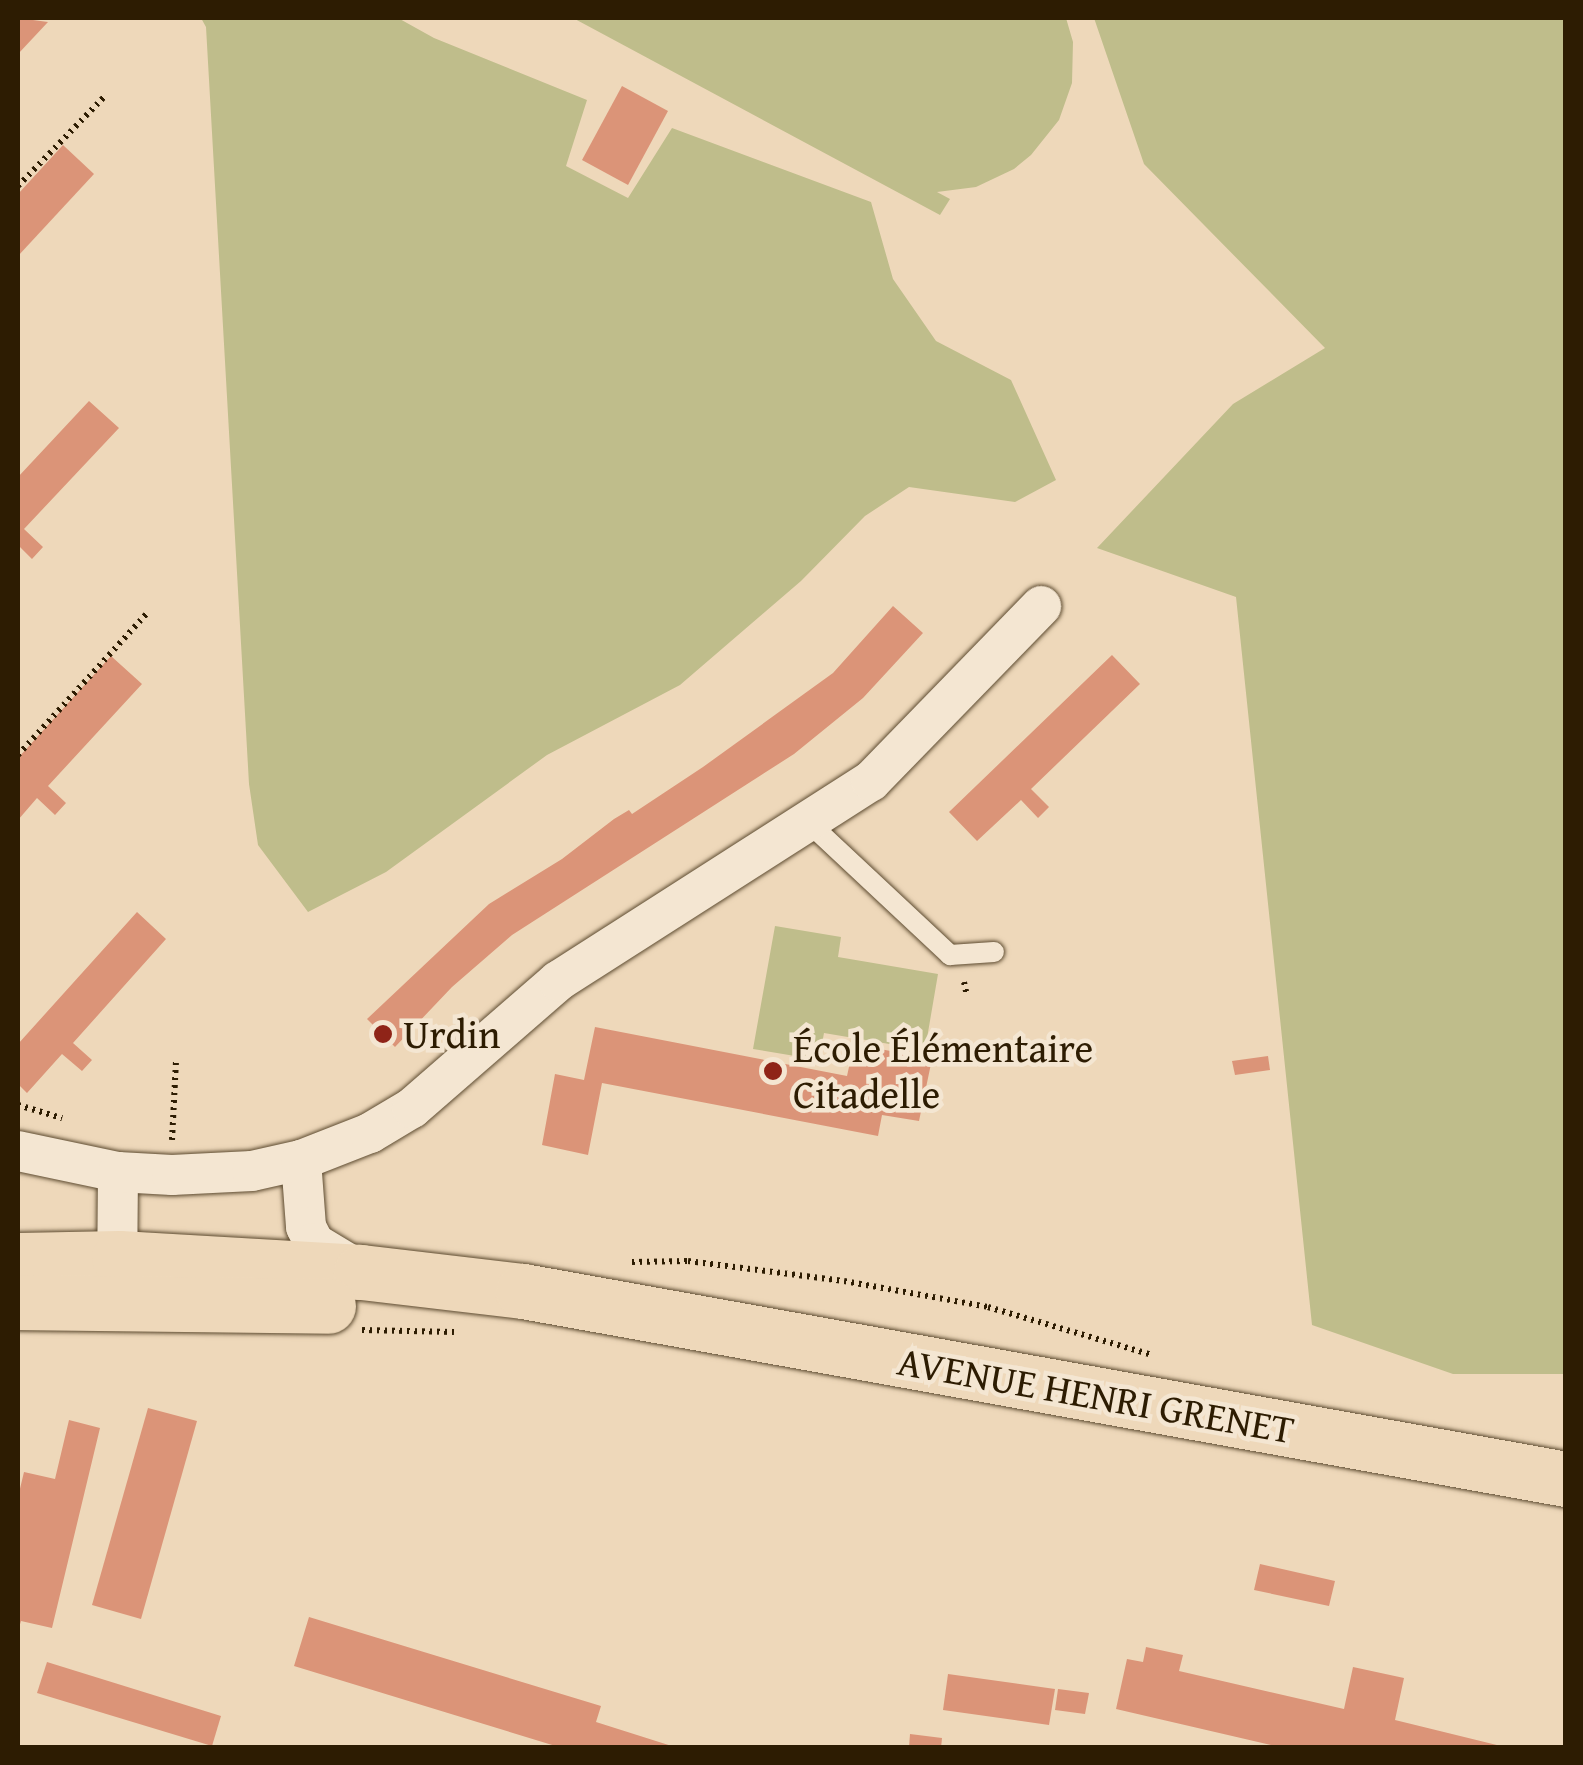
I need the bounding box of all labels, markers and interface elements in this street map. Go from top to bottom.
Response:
place label: Urdin [403,1010,500,1058]
marker: Urdin [372,1023,394,1045]
place label: École Élémentaire Citadelle [793,1024,1093,1118]
marker: École Élémentaire Citadelle [762,1060,784,1082]
street label: AVENUE HENRI GRENET [894,1336,1298,1454]

